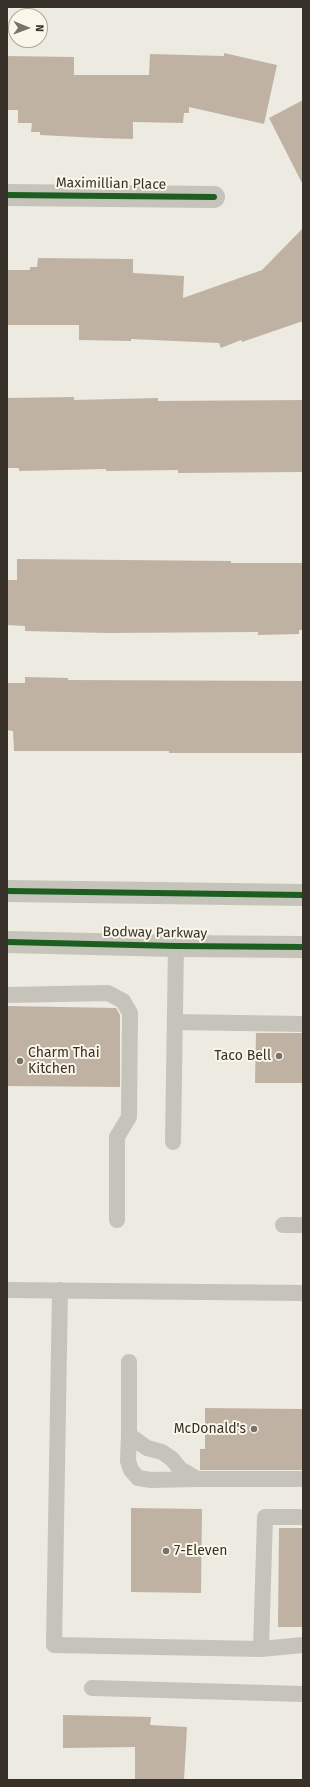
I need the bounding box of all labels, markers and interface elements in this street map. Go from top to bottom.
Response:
north arrow [8,8,48,48]
text: N [33,24,46,32]
street label: Maximillian Place [56,175,166,193]
street label: Bodway Parkway [103,924,207,942]
place label: Charm Thai Kitchen [28,1045,100,1078]
place label: Taco Bell [214,1048,271,1064]
marker: Taco Bell [274,1051,284,1061]
marker: Charm Thai Kitchen [15,1056,25,1066]
place label: McDonald's [174,1421,246,1437]
marker: McDonald's [249,1424,259,1434]
place label: 7-Eleven [174,1543,228,1559]
marker: 7-Eleven [161,1546,171,1556]

